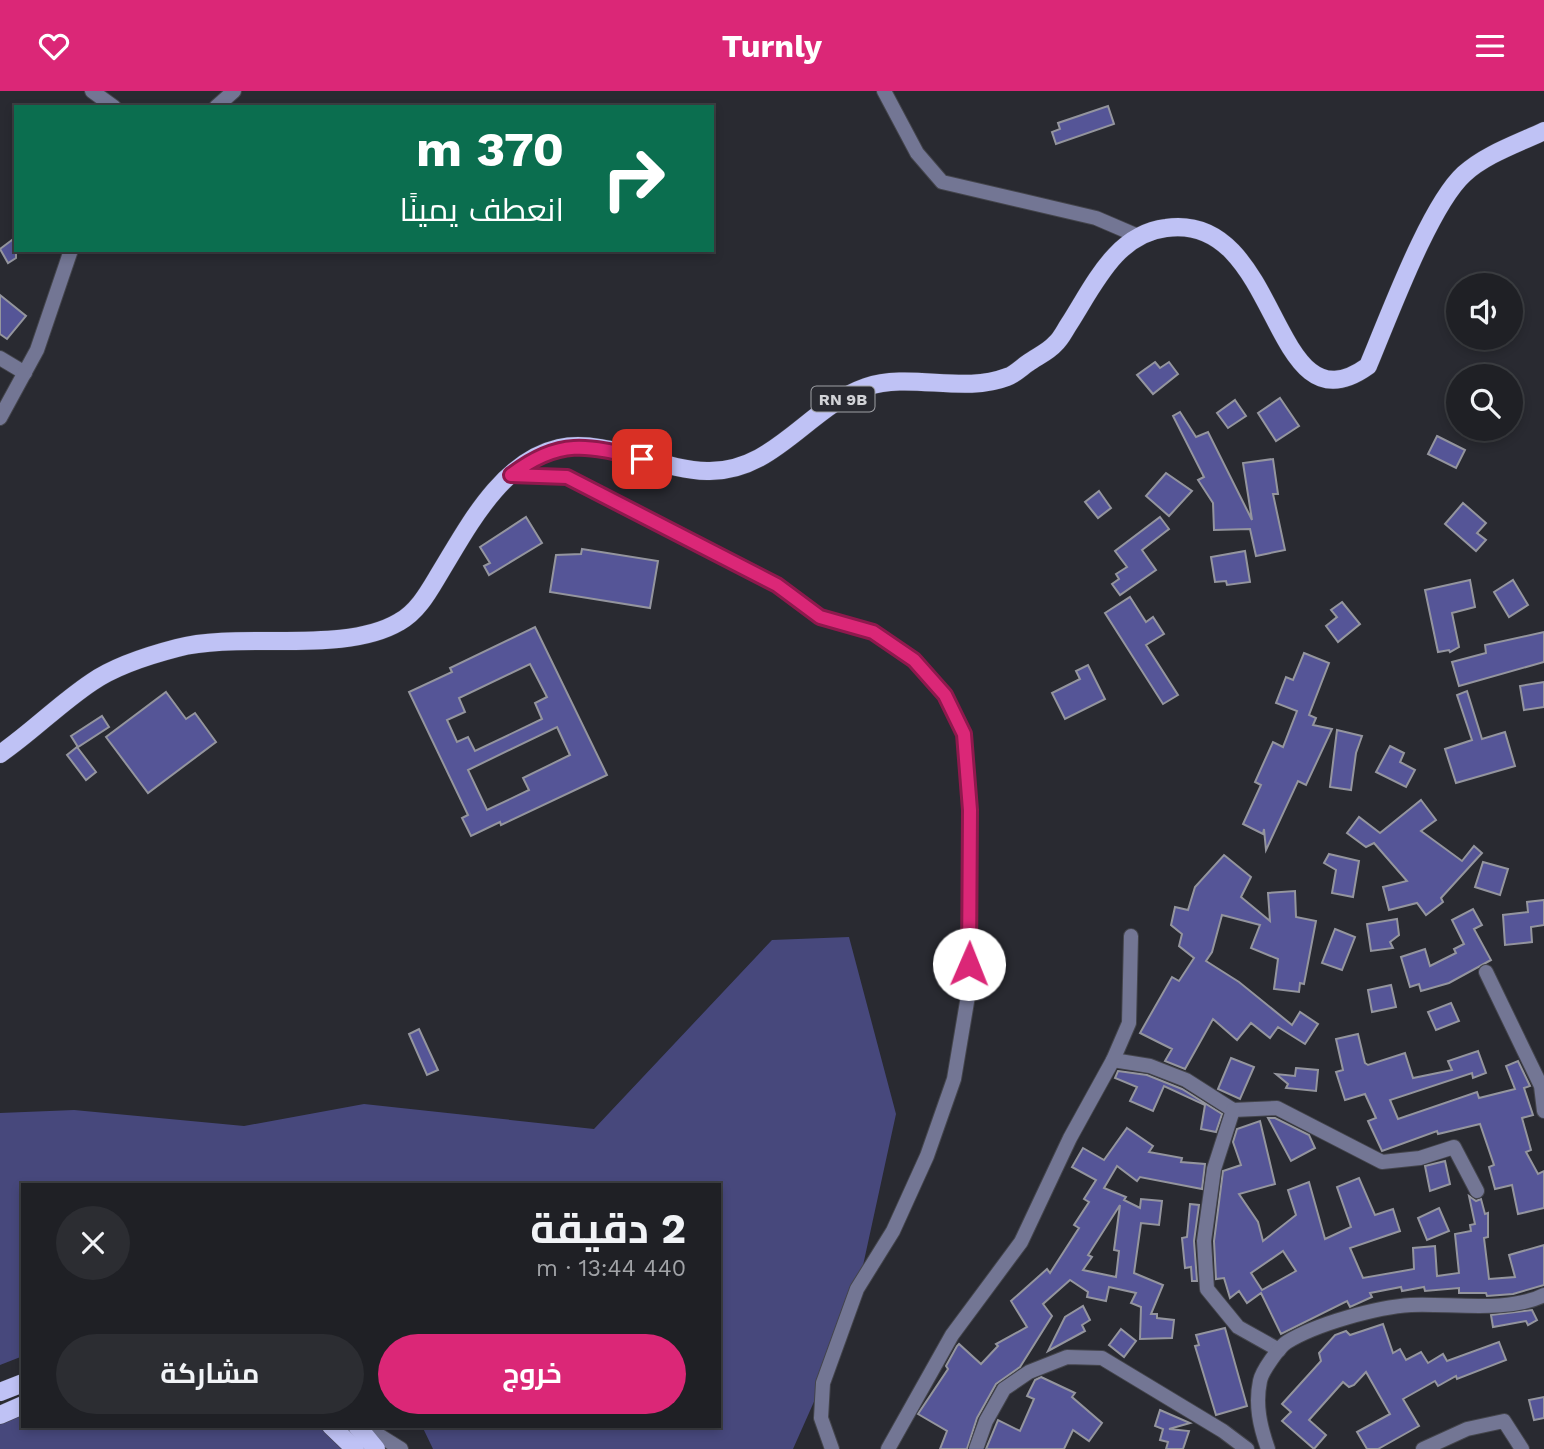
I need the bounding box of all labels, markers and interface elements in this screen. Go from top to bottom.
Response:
icon: heart [35,27,73,65]
text: Turnly [722,27,822,65]
icon: menu [1471,27,1509,65]
text: 370 m [416,120,564,178]
icon: right [588,133,679,224]
text: انعطف يمينًا [399,191,564,229]
map controls [1446,273,1523,441]
button: sound [1446,273,1523,350]
button: search [1446,364,1523,441]
road number: RN 9B [812,387,874,411]
pin [612,429,672,489]
icon: arrive [623,440,661,478]
position arrow [932,927,1006,1001]
text: 2 دقيقة [530,1204,686,1253]
button: close [56,1206,130,1280]
text: 440 m · 13:44 [536,1255,686,1282]
button: مشاركة [56,1334,364,1414]
button: خروج [378,1334,686,1414]

